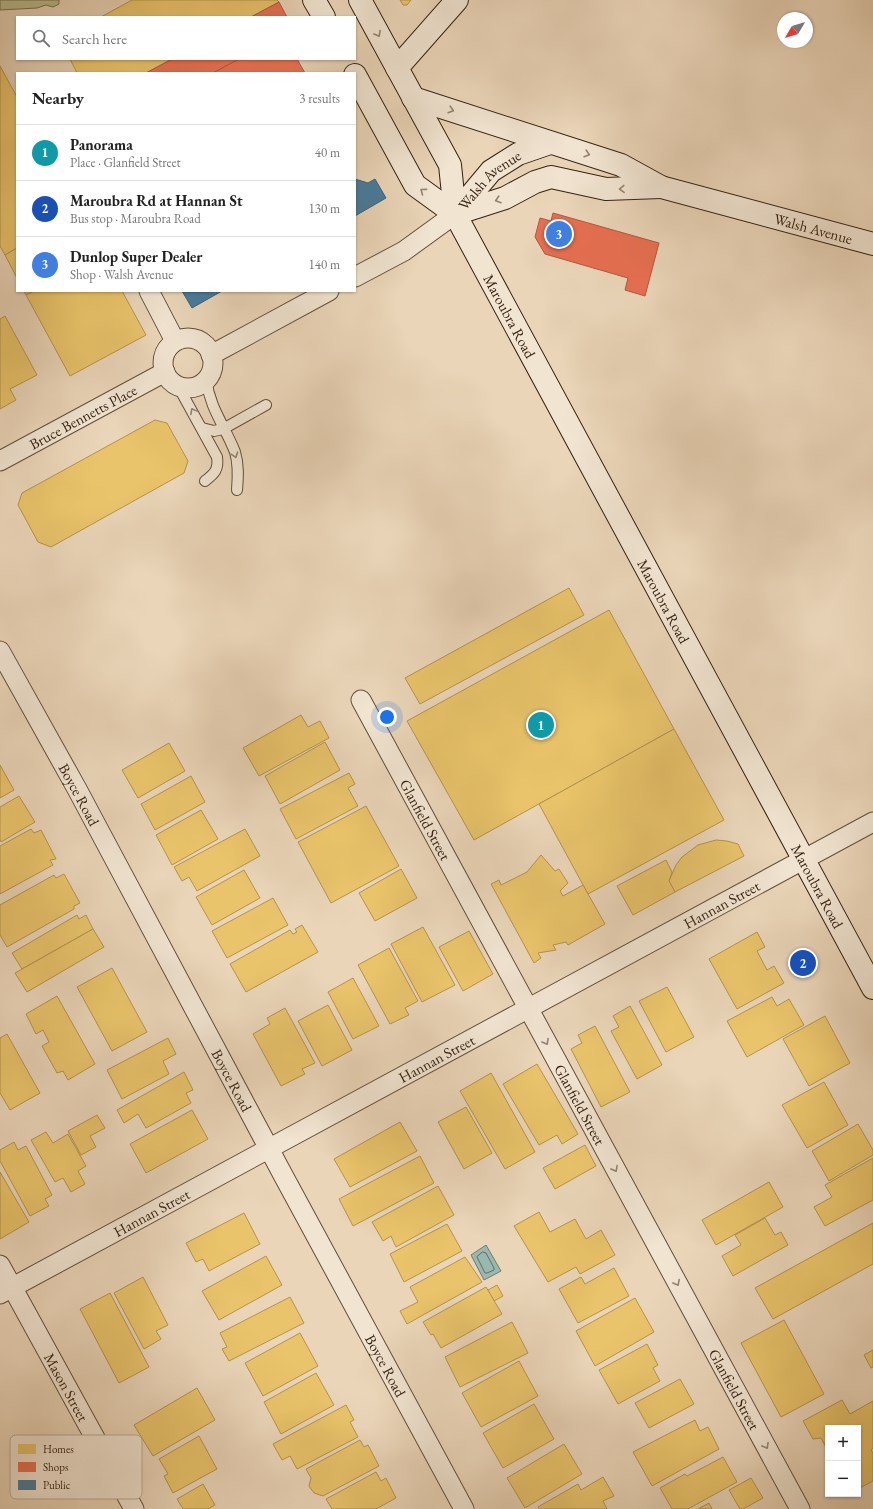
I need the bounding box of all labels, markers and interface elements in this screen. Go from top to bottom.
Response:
north arrow [777,12,813,48]
search box [16,16,356,60]
icon: search [30,27,52,49]
text: Search here [62,29,127,48]
one-way arrow [374,30,381,37]
text: Nearby [32,87,84,109]
text: 3 results [299,90,340,107]
one-way arrow [447,105,454,114]
text: Panorama [70,135,133,154]
text: 1 [42,144,48,161]
text: 40 m [315,144,340,161]
street label: Walsh Avenue [453,145,524,213]
one-way arrow [584,150,591,158]
text: Place · Glanfield Street [70,154,181,171]
one-way arrow [619,184,625,193]
one-way arrow [420,188,427,196]
text: Maroubra Rd at Hannan St [70,191,243,210]
one-way arrow [495,195,502,204]
text: 2 [42,200,48,217]
text: 130 m [309,200,340,217]
street label: Walsh Avenue [772,208,855,248]
text: Bus stop · Maroubra Road [70,210,201,227]
pin: 3 [546,219,572,249]
text: Dunlop Super Dealer [70,247,202,266]
text: 3 [42,256,48,273]
text: 140 m [309,256,340,273]
text: Shop · Walsh Avenue [70,266,173,283]
street label: Maroubra Road [480,271,541,362]
street label: Bruce Bennetts Place [26,380,140,453]
one-way arrow [190,408,198,416]
one-way arrow [230,451,238,458]
street label: Maroubra Road [634,556,695,647]
your location [377,707,397,727]
pin: 1 [528,710,554,740]
street label: Boyce Road [55,760,104,829]
street label: Glanfield Street [396,776,456,864]
street label: Maroubra Road [788,841,849,932]
street label: Hannan Street [680,876,763,932]
pin: 2 [790,948,816,978]
street label: Hannan Street [395,1030,478,1086]
one-way arrow [541,1038,549,1045]
street label: Boyce Road [208,1046,257,1115]
street label: Glanfield Street [551,1061,610,1148]
one-way arrow [610,1165,618,1172]
street label: Hannan Street [110,1184,193,1241]
one-way arrow [672,1279,680,1286]
street label: Boyce Road [362,1331,411,1400]
street label: Glanfield Street [705,1345,765,1433]
street label: Mason Street [40,1349,94,1425]
map controls [825,1425,861,1497]
button: + [825,1425,861,1461]
legend [10,1435,142,1499]
text: Homes [43,1442,74,1456]
one-way arrow [761,1442,769,1449]
text: Shops [43,1460,69,1474]
button: − [825,1461,861,1497]
text: Public [43,1478,71,1492]

